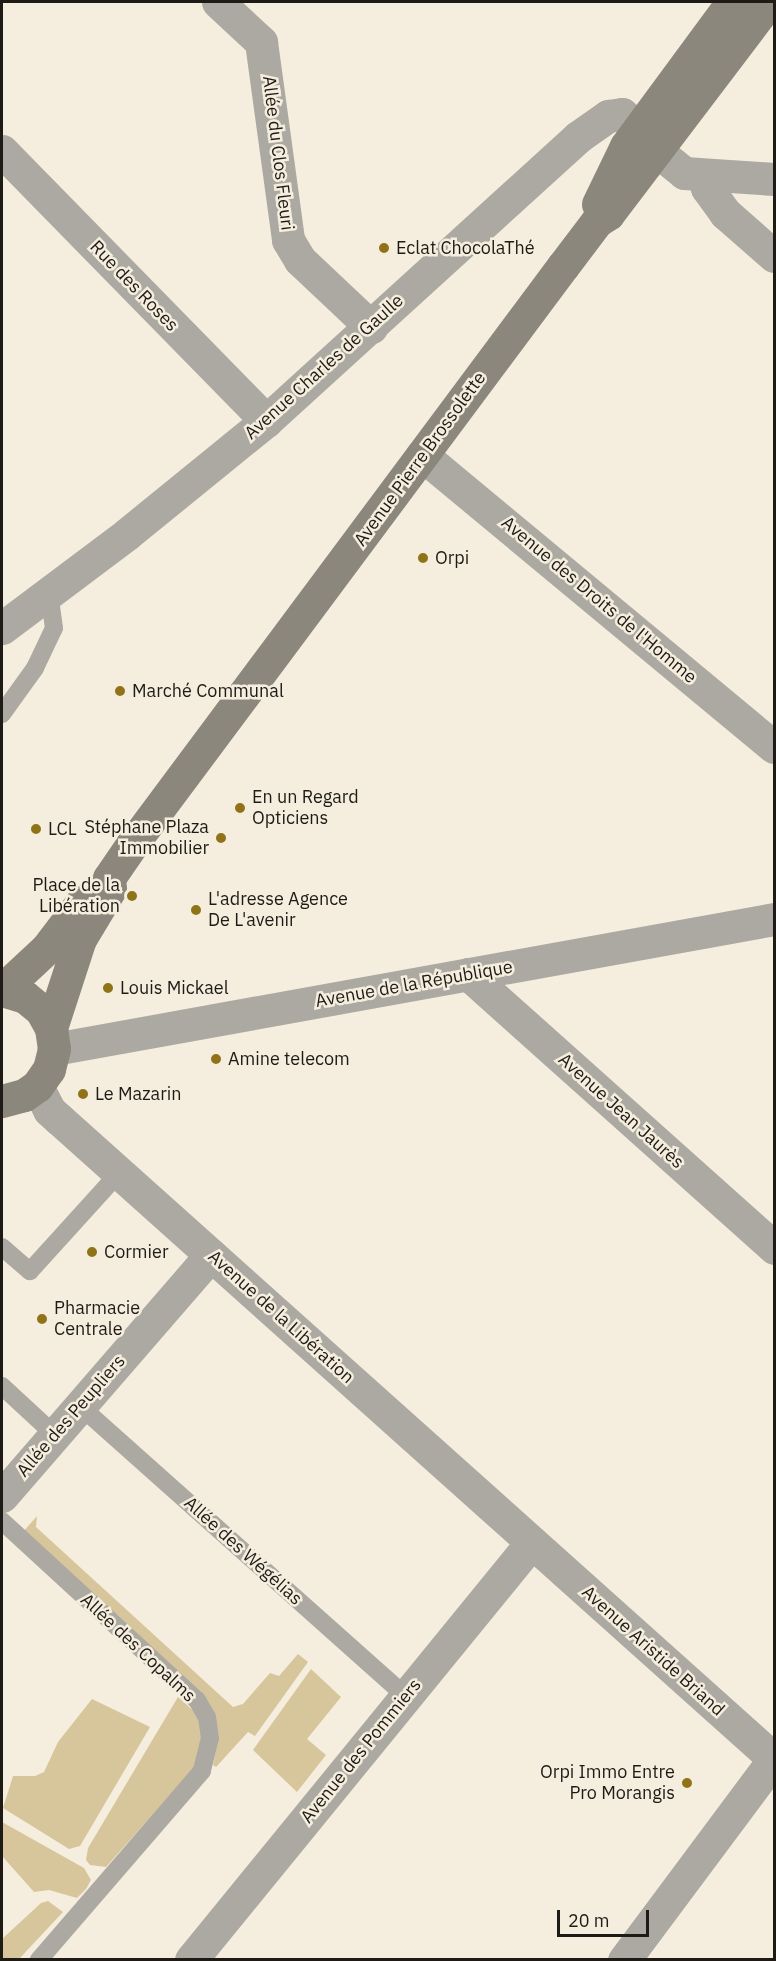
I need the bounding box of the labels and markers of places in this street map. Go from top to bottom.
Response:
place label: Eclat ChocolaThé [396,237,535,259]
marker: Eclat ChocolaThé [377,241,391,255]
place label: Orpi [435,547,469,569]
marker: Orpi [416,551,430,565]
place label: Marché Communal [132,680,284,702]
marker: Marché Communal [113,684,127,698]
place label: En un Regard Opticiens [252,787,359,830]
marker: En un Regard Opticiens [233,801,247,815]
place label: Stéphane Plaza Immobilier [84,817,209,860]
place label: LCL [48,818,77,840]
marker: LCL [29,822,43,836]
marker: Stéphane Plaza Immobilier [214,831,228,845]
place label: Place de la Libération [32,875,120,918]
marker: Place de la Libération [125,889,139,903]
place label: L'adresse Agence De L'avenir [208,889,348,932]
marker: L'adresse Agence De L'avenir [189,903,203,917]
place label: Louis Mickael [120,977,229,999]
marker: Louis Mickael [101,981,115,995]
place label: Amine telecom [228,1048,350,1070]
marker: Amine telecom [209,1052,223,1066]
place label: Le Mazarin [95,1083,181,1105]
marker: Le Mazarin [76,1087,90,1101]
place label: Cormier [104,1241,169,1263]
marker: Cormier [85,1245,99,1259]
place label: Pharmacie Centrale [54,1298,140,1340]
marker: Pharmacie Centrale [35,1312,49,1326]
place label: Orpi Immo Entre Pro Morangis [540,1762,675,1804]
marker: Orpi Immo Entre Pro Morangis [680,1776,694,1790]

